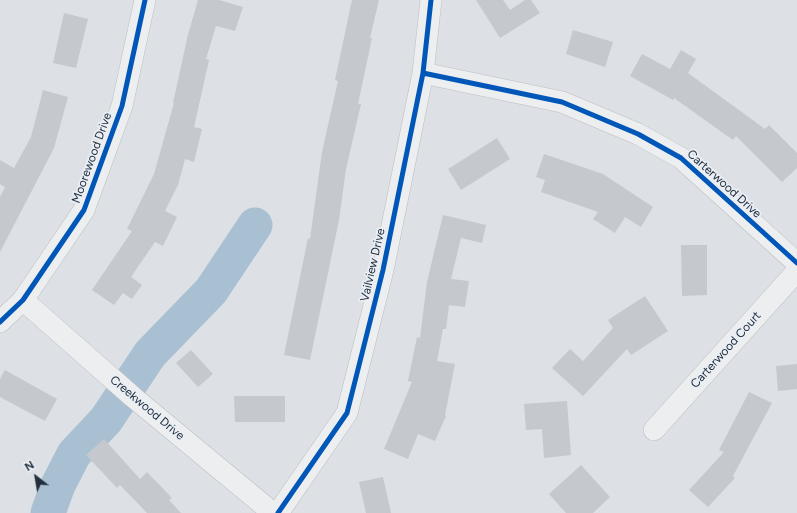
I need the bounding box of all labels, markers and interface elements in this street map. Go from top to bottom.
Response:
street label: Moorewood Drive [69,111,115,205]
street label: Carterwood Drive [684,147,764,221]
street label: Vailview Drive [358,227,388,303]
street label: Carterwood Court [688,309,764,391]
street label: Creekwood Drive [107,373,187,443]
north arrow [16,457,56,497]
text: N [23,459,37,474]

